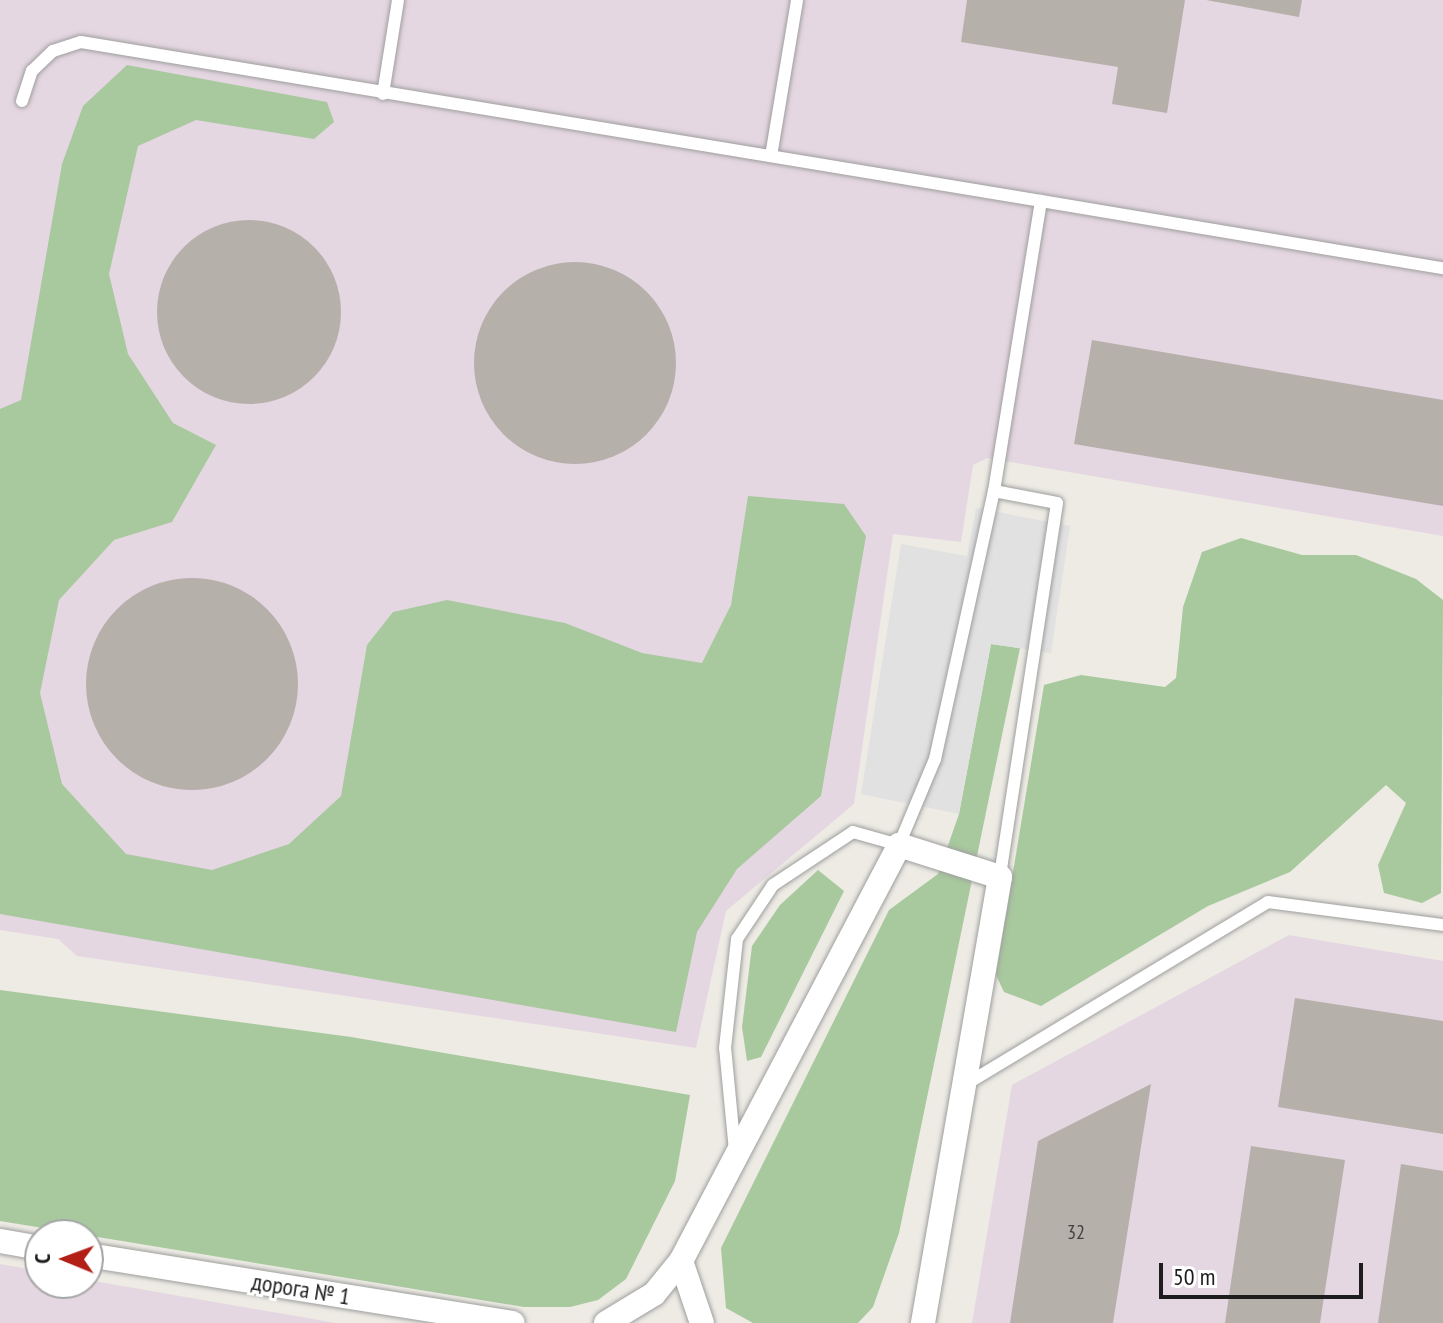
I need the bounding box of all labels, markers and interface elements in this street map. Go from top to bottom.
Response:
north arrow [24,1219,104,1299]
house number: 32 [1067,1220,1085,1244]
scale bar [1163,1247,1367,1297]
text: С [28,1253,56,1264]
text: 50 m [1173,1261,1215,1292]
street label: дорога № 1 [250,1267,352,1311]

